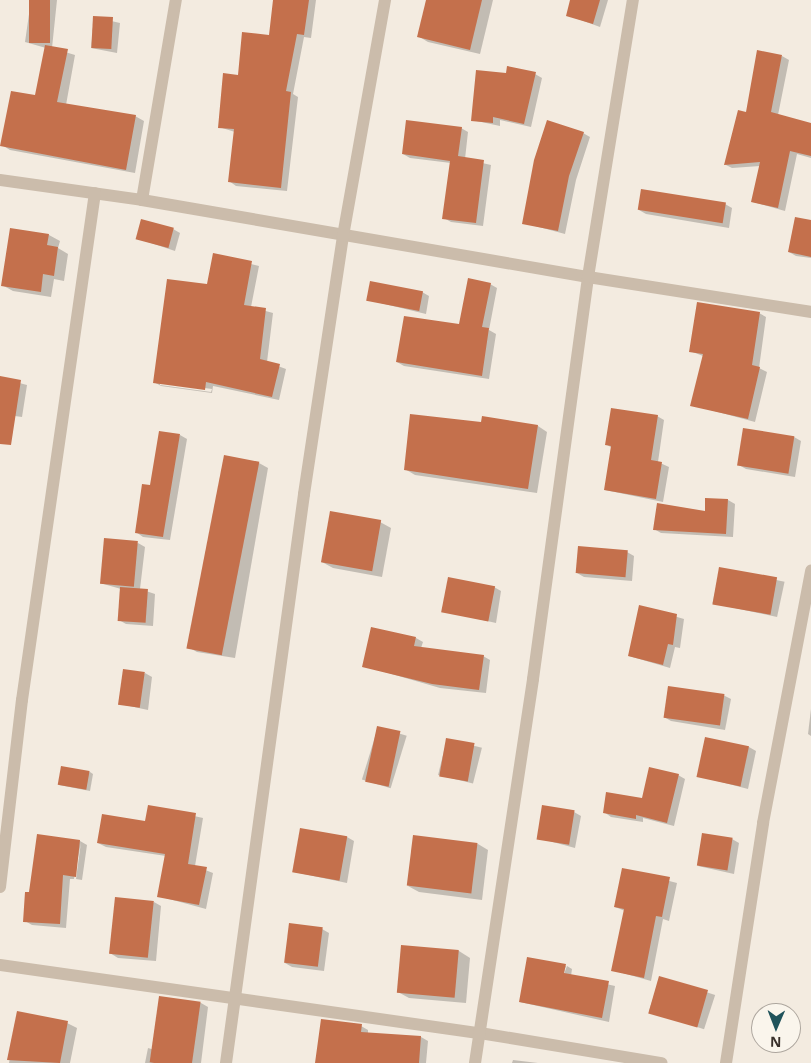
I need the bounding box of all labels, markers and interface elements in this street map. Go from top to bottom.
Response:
north arrow [751,1003,801,1053]
text: N [770,1033,782,1052]

